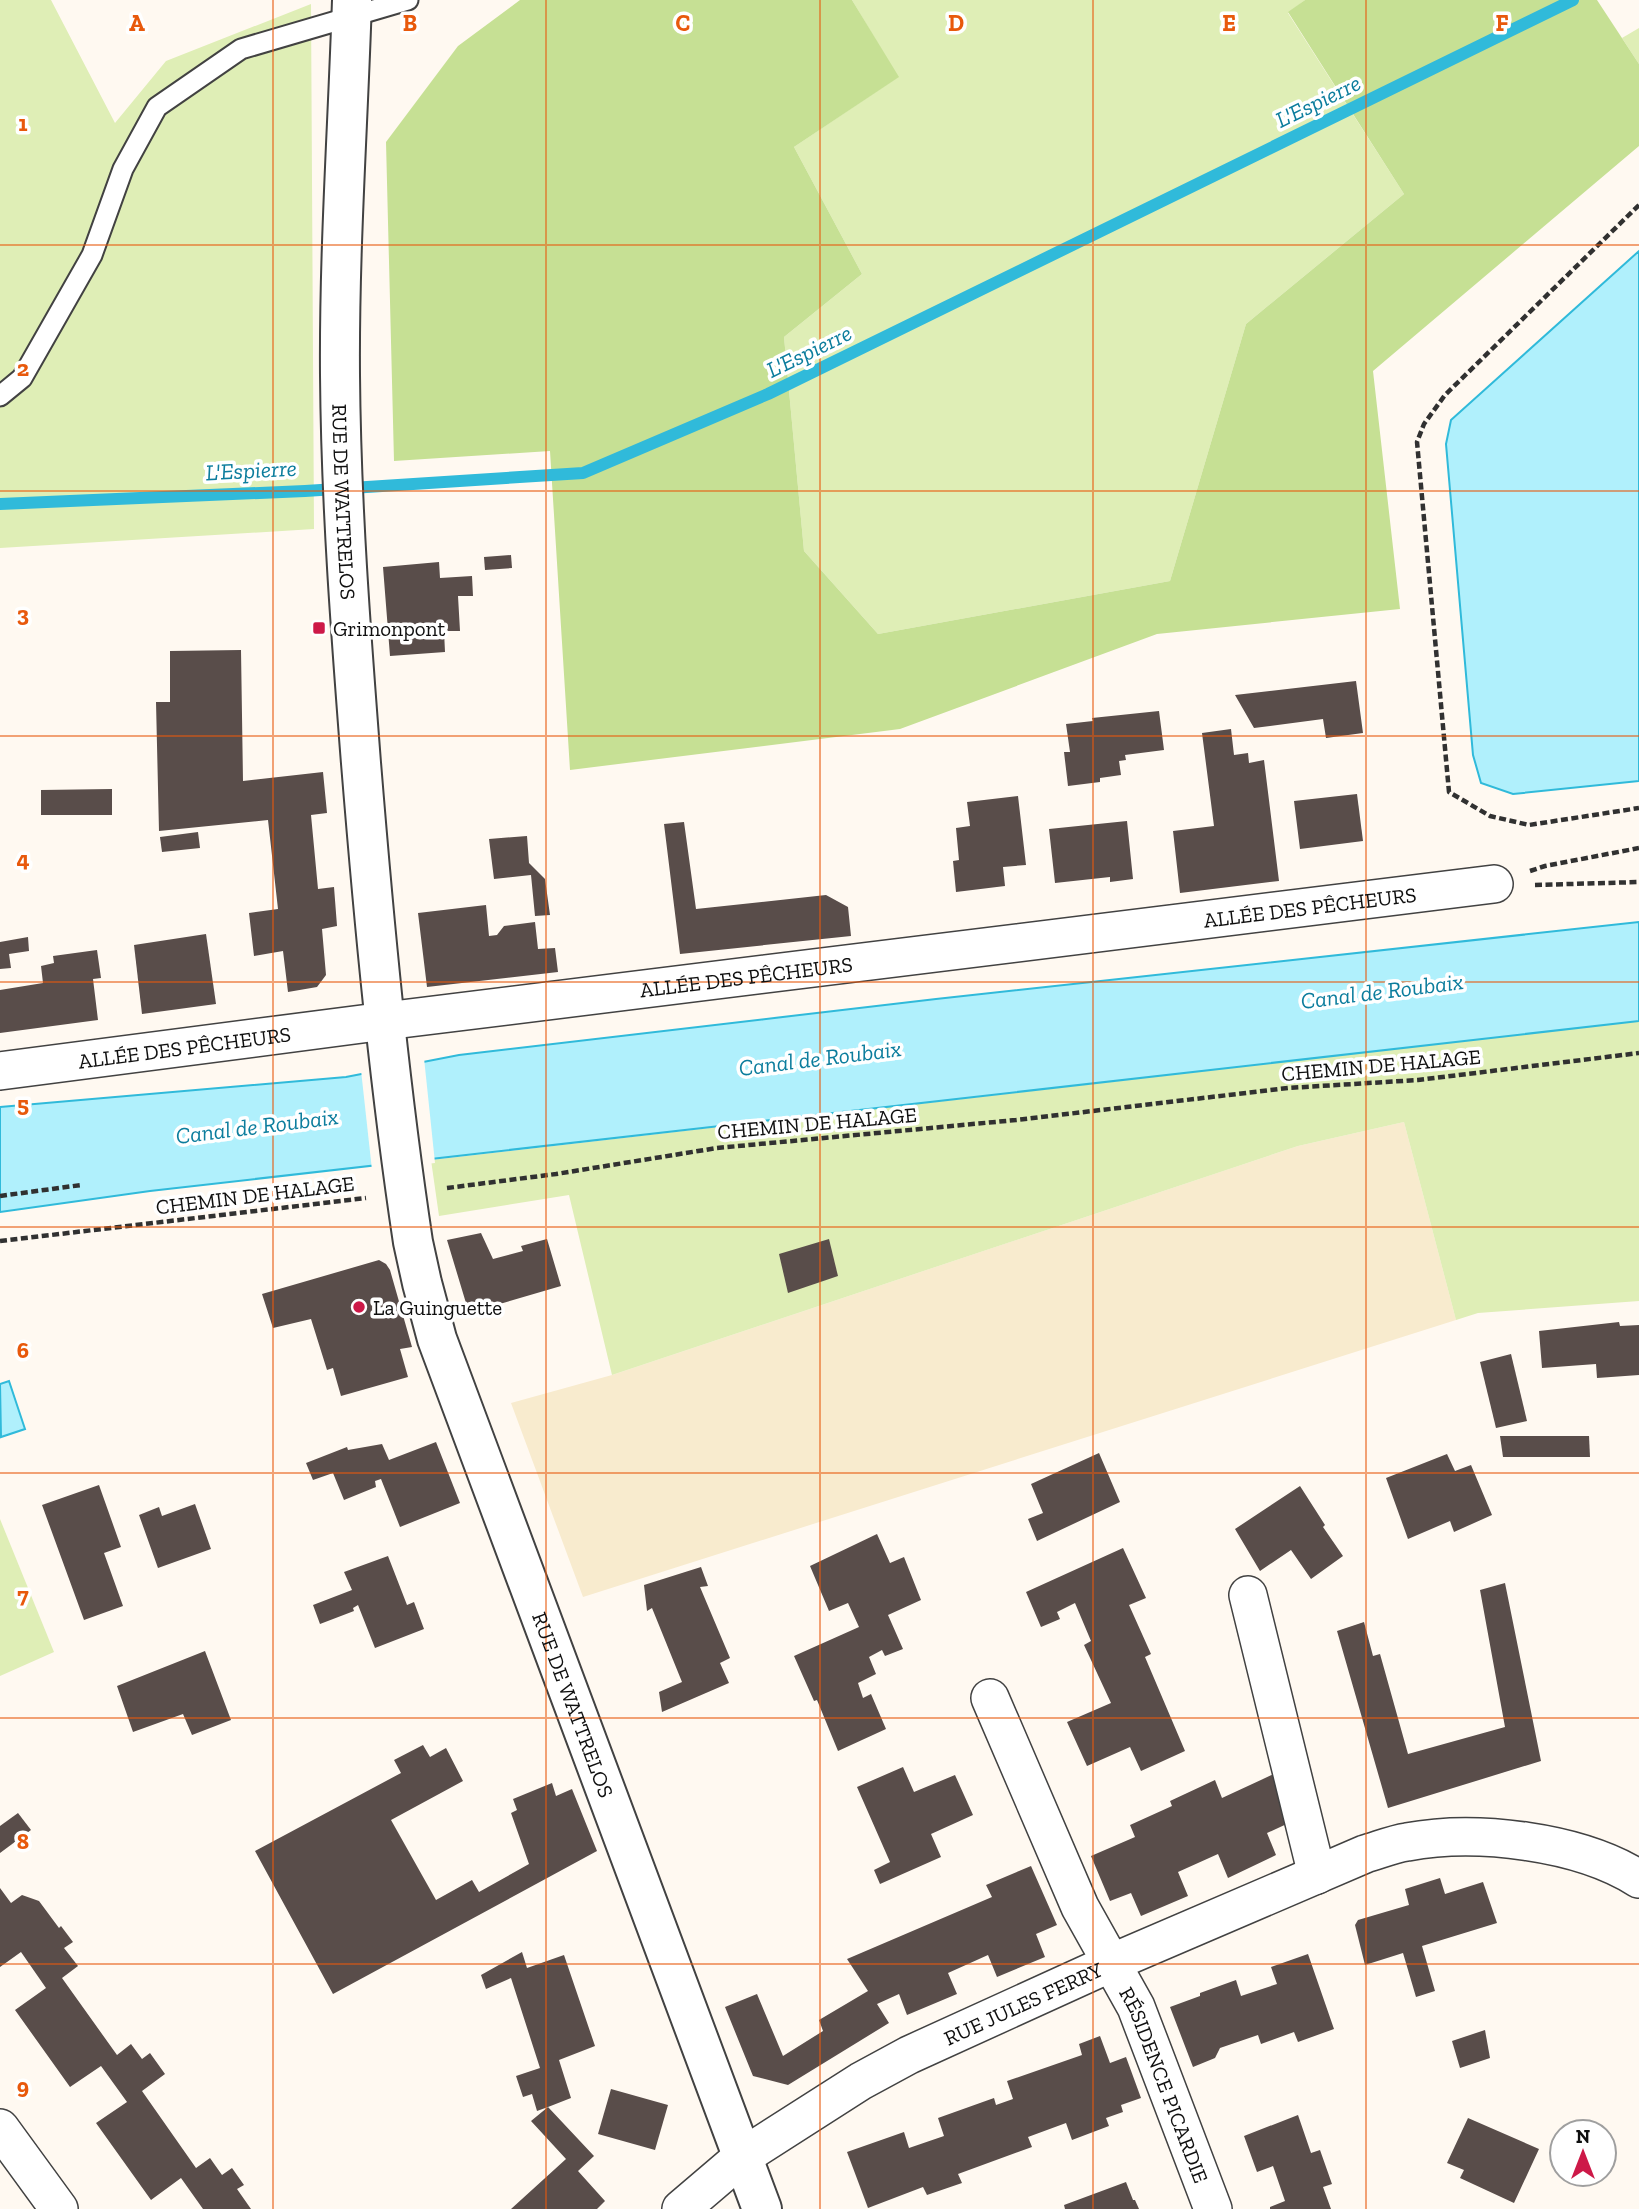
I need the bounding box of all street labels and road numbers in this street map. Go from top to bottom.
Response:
street label: RUE DE WATTRELOS [328,404,361,600]
street label: ALLÉE DES PÊCHEURS [1202,881,1418,932]
street label: ALLÉE DES PÊCHEURS [638,951,854,1002]
street label: ALLÉE DES PÊCHEURS [77,1021,292,1073]
street label: CHEMIN DE HALAGE [1280,1044,1482,1086]
street label: CHEMIN DE HALAGE [716,1102,918,1144]
street label: CHEMIN DE HALAGE [154,1170,356,1220]
street label: RUE DE WATTRELOS [528,1608,620,1801]
street label: RUE JULES FERRY [940,1956,1106,2050]
street label: RÉSIDENCE PICARDIE [1115,1982,1214,2186]

